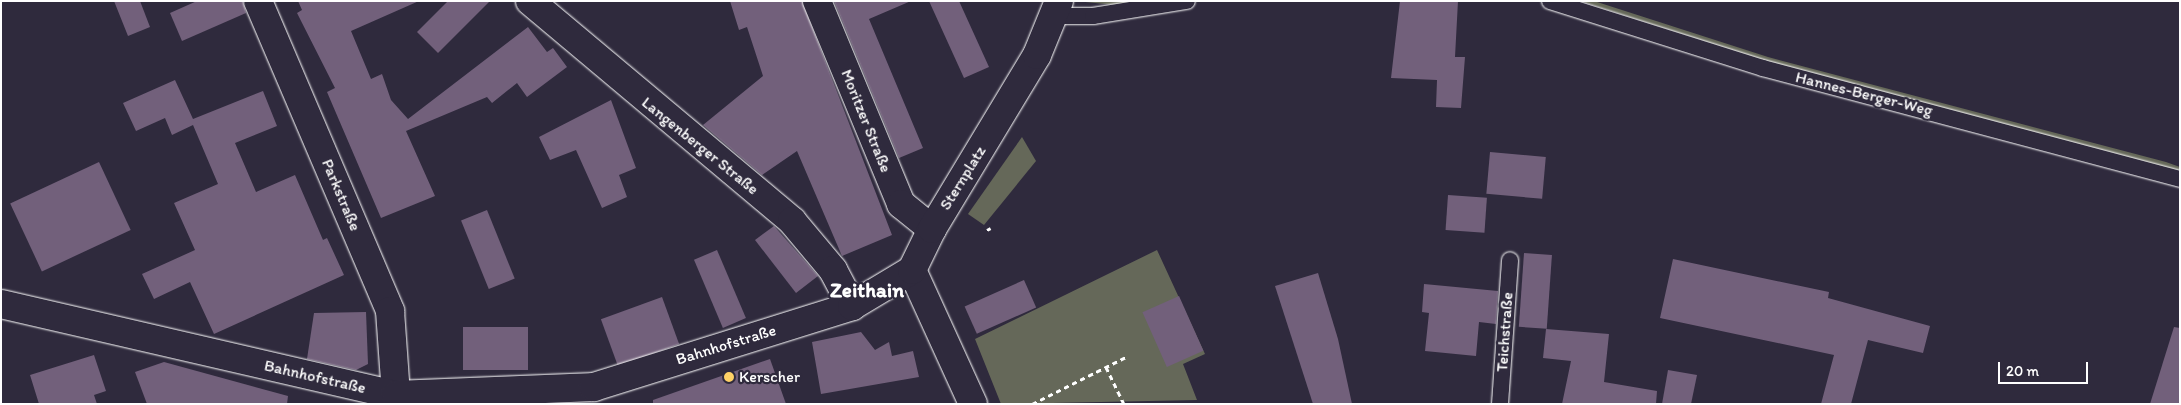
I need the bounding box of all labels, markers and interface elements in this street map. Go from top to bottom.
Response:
street label: Moritzer Straße [837,67,895,175]
street label: Hannes-Berger-Weg [1793,68,1935,120]
street label: Langenberger Straße [638,93,762,199]
street label: Sternplatz [936,142,990,214]
street label: Parkstraße [317,156,365,234]
district label: Zeithain [830,277,904,303]
street label: Teichstraße [1493,292,1517,372]
street label: Bahnhofstraße [674,321,778,369]
scale bar [2001,352,2091,384]
street label: Bahnhofstraße [262,356,368,398]
text: 20 m [2006,362,2039,380]
place label: Kerscher [739,367,800,387]
marker: Kerscher [723,371,735,383]

